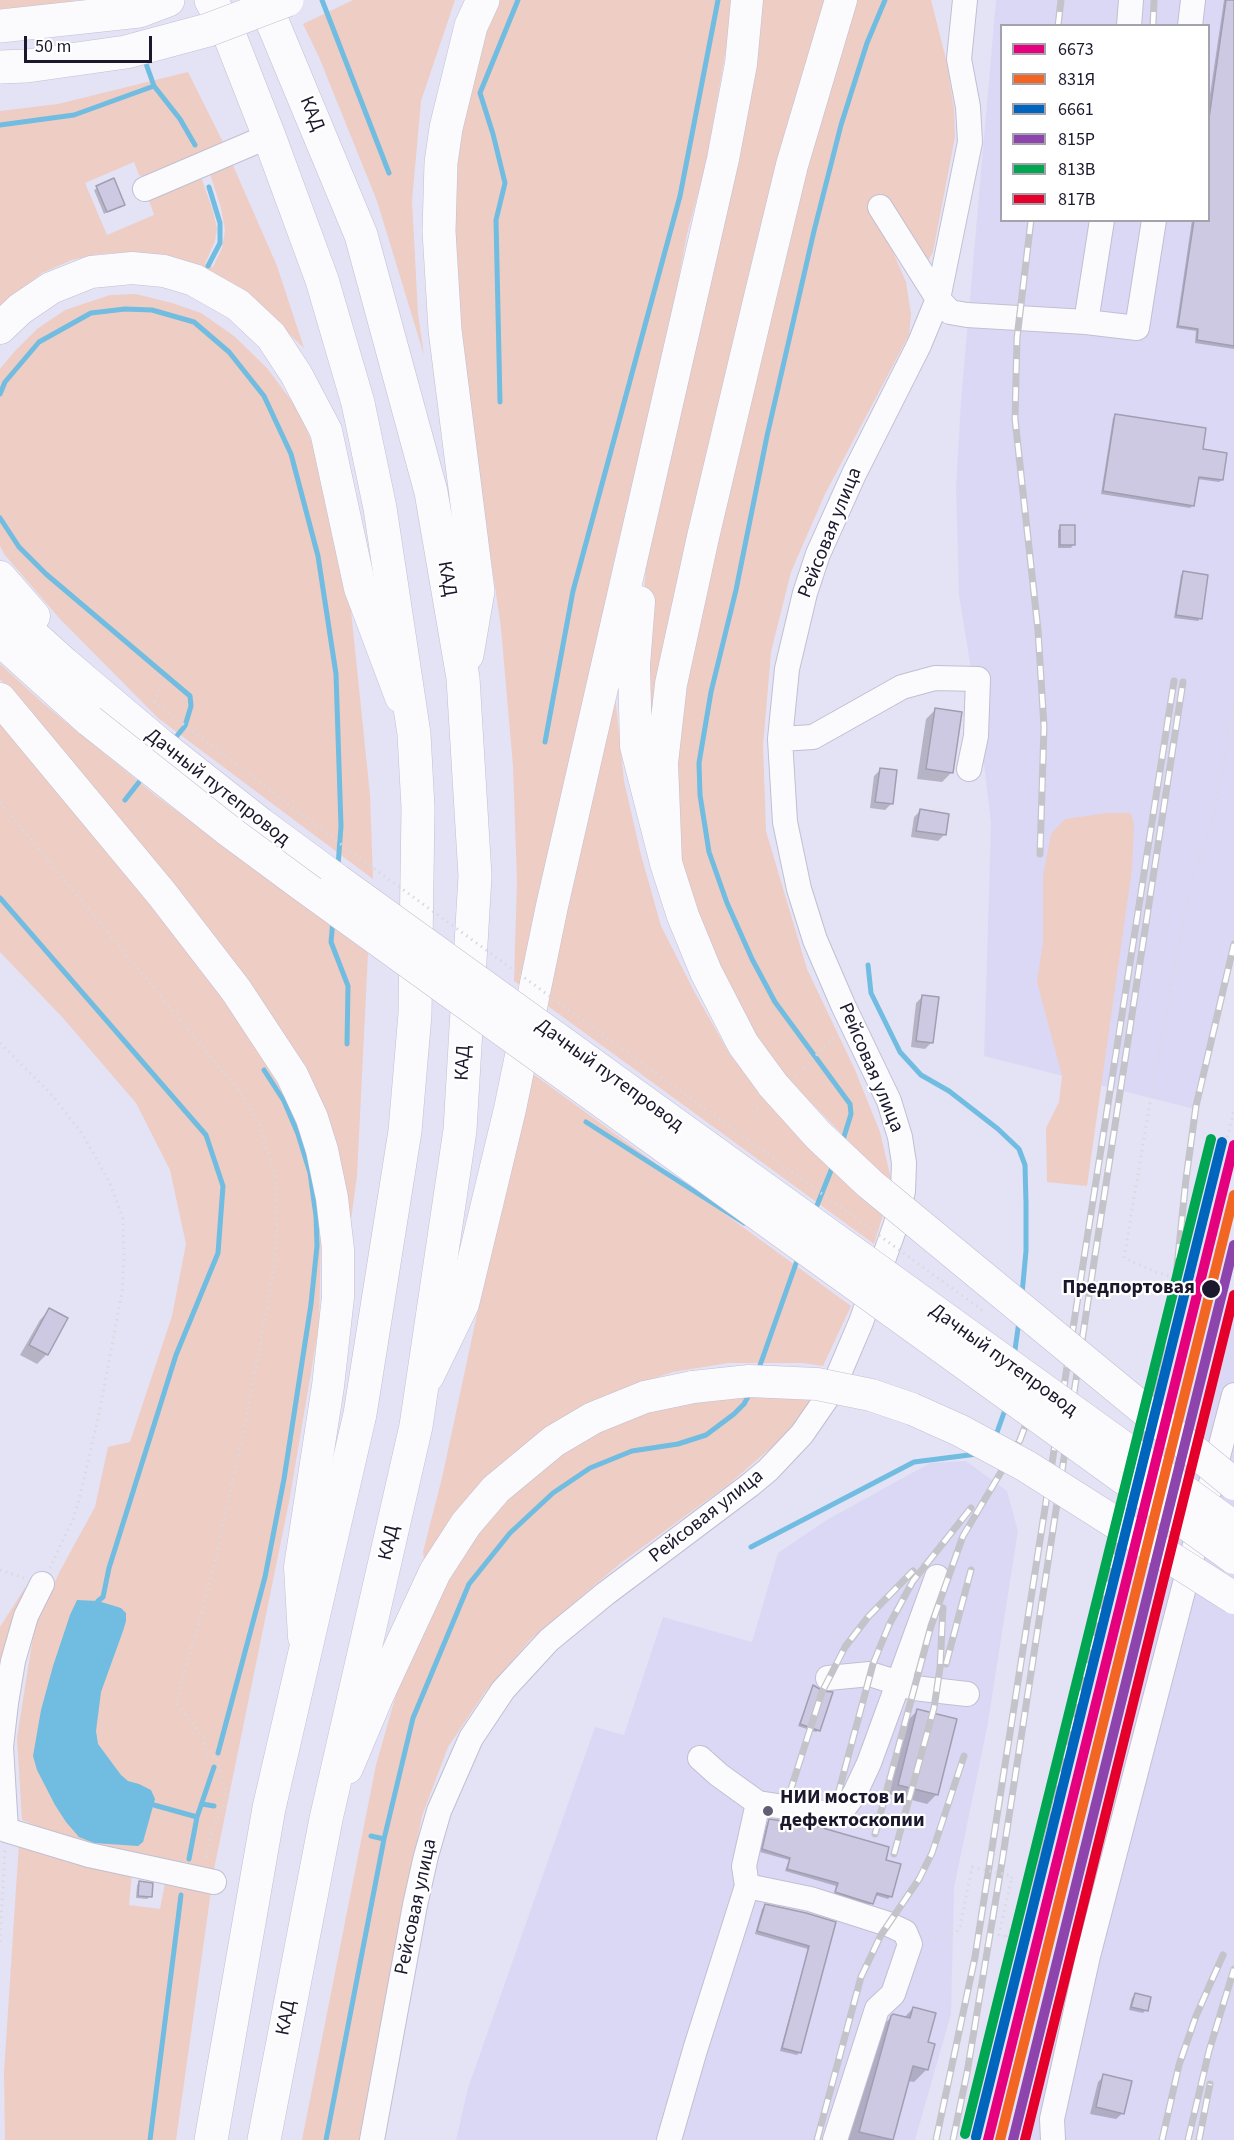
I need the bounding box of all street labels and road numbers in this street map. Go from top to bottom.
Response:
street label: КАД [293,93,329,135]
street label: Рейсовая улица [794,464,868,602]
street label: КАД [431,560,461,598]
street label: Дачный путепровод [140,724,294,852]
street label: Рейсовая улица [832,1000,908,1136]
street label: Дачный путепровод [530,1014,688,1138]
street label: КАД [451,1045,477,1081]
street label: Дачный путепровод [924,1299,1082,1423]
street label: Рейсовая улица [645,1465,769,1569]
street label: КАД [374,1523,406,1563]
street label: Рейсовая улица [391,1837,443,1977]
street label: КАД [272,1998,302,2038]

